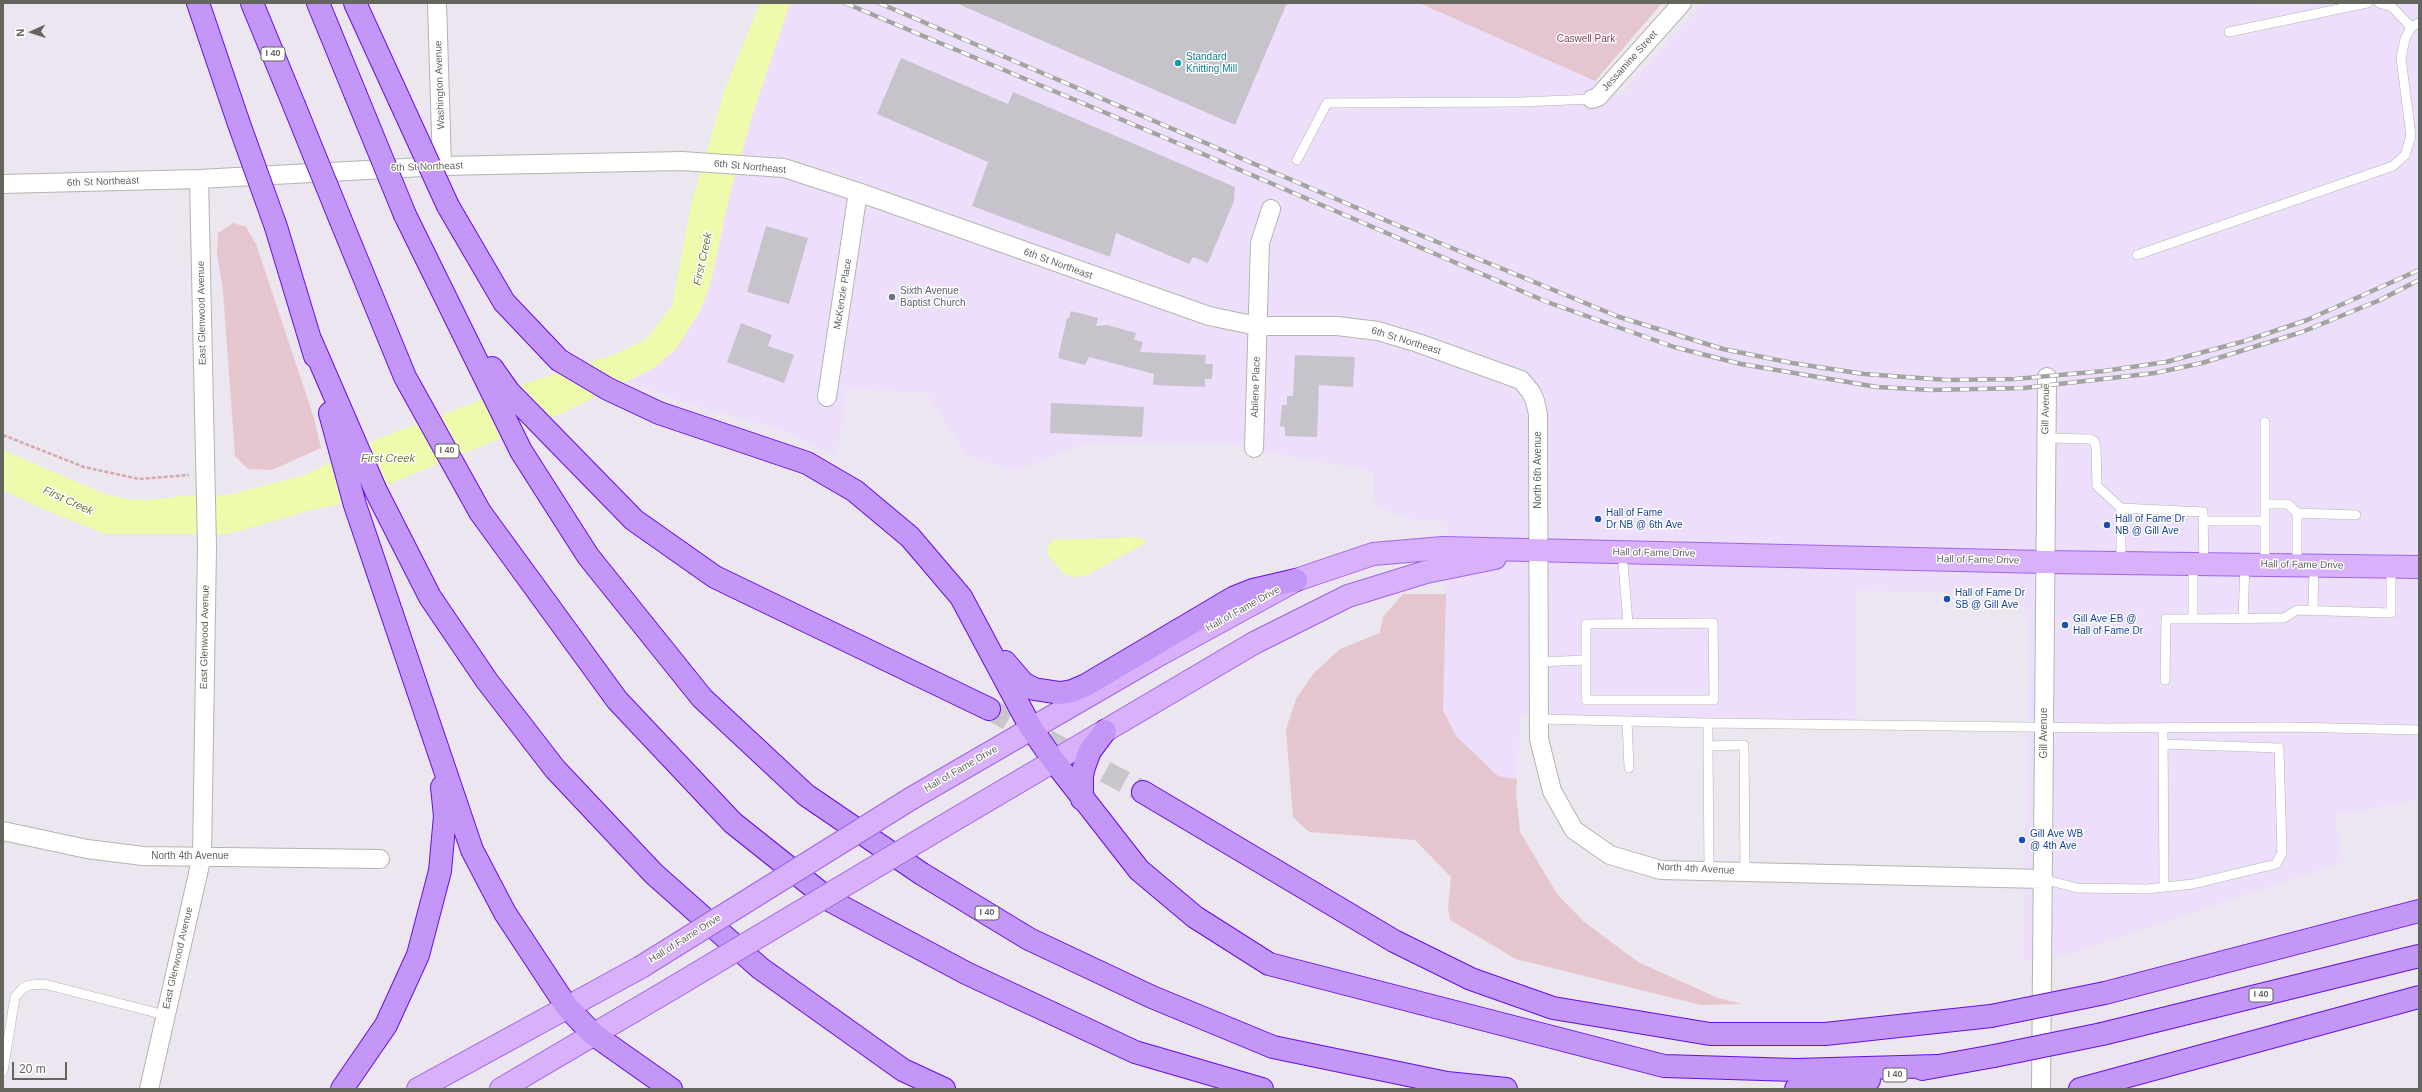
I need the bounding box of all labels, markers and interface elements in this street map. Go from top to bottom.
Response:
north arrow [12,12,52,52]
text: N [14,28,26,37]
street label: Jessamine Street [1600,28,1660,94]
park label: Caswell Park [1557,33,1615,45]
street label: Washington Avenue [432,40,448,130]
road number: I 40 [261,47,285,61]
place label: Standard Knitting Mill [1186,51,1237,74]
marker: Standard Knitting Mill [1173,58,1183,68]
street label: 6th St Northeast [713,158,787,176]
street label: 6th St Northeast [391,160,463,174]
street label: 6th St Northeast [67,175,139,189]
water label: First Creek [691,231,715,287]
street label: 6th St Northeast [1022,246,1094,282]
street label: McKenzie Place [831,258,855,330]
street label: East Glenwood Avenue [195,261,209,365]
place label: Sixth Avenue Baptist Church [900,285,966,308]
marker: Sixth Avenue Baptist Church [887,292,897,302]
street label: 6th St Northeast [1370,325,1442,357]
street label: Abilene Place [1249,356,1263,418]
street label: Gill Avenue [2040,383,2052,435]
street label: North 6th Avenue [1532,431,1544,509]
road number: I 40 [435,444,459,458]
water label: First Creek [361,452,415,466]
water label: First Creek [41,484,95,518]
place label: Hall of Fame Dr NB @ 6th Ave [1606,507,1683,530]
place label: Hall of Fame Dr NB @ Gill Ave [2115,513,2185,536]
marker: Hall of Fame Dr NB @ 6th Ave [1593,514,1603,524]
marker: Hall of Fame Dr NB @ Gill Ave [2102,520,2112,530]
street label: Hall of Fame Drive [1613,546,1695,560]
street label: Hall of Fame Drive [1937,553,2019,567]
street label: Hall of Fame Drive [2261,558,2343,572]
street label: Hall of Fame Drive [1204,584,1282,634]
street label: East Glenwood Avenue [198,585,212,689]
place label: Hall of Fame Dr SB @ Gill Ave [1955,587,2025,610]
marker: Hall of Fame Dr SB @ Gill Ave [1942,594,1952,604]
place label: Gill Ave EB @ Hall of Fame Dr [2073,613,2143,636]
marker: Gill Ave EB @ Hall of Fame Dr [2060,620,2070,630]
street label: Gill Avenue [2038,708,2050,758]
street label: Hall of Fame Drive [922,743,1000,795]
place label: Gill Ave WB @ 4th Ave [2030,828,2083,852]
marker: Gill Ave WB @ 4th Ave [2017,835,2027,845]
street label: North 4th Avenue [151,850,229,862]
street label: North 4th Avenue [1657,861,1735,877]
street label: East Glenwood Avenue [160,906,196,1010]
road number: I 40 [975,906,999,920]
street label: Hall of Fame Drive [647,912,723,966]
road number: I 40 [2249,988,2273,1002]
scale bar [14,1054,69,1080]
text: 20 m [19,1062,46,1076]
road number: I 40 [1883,1068,1907,1082]

